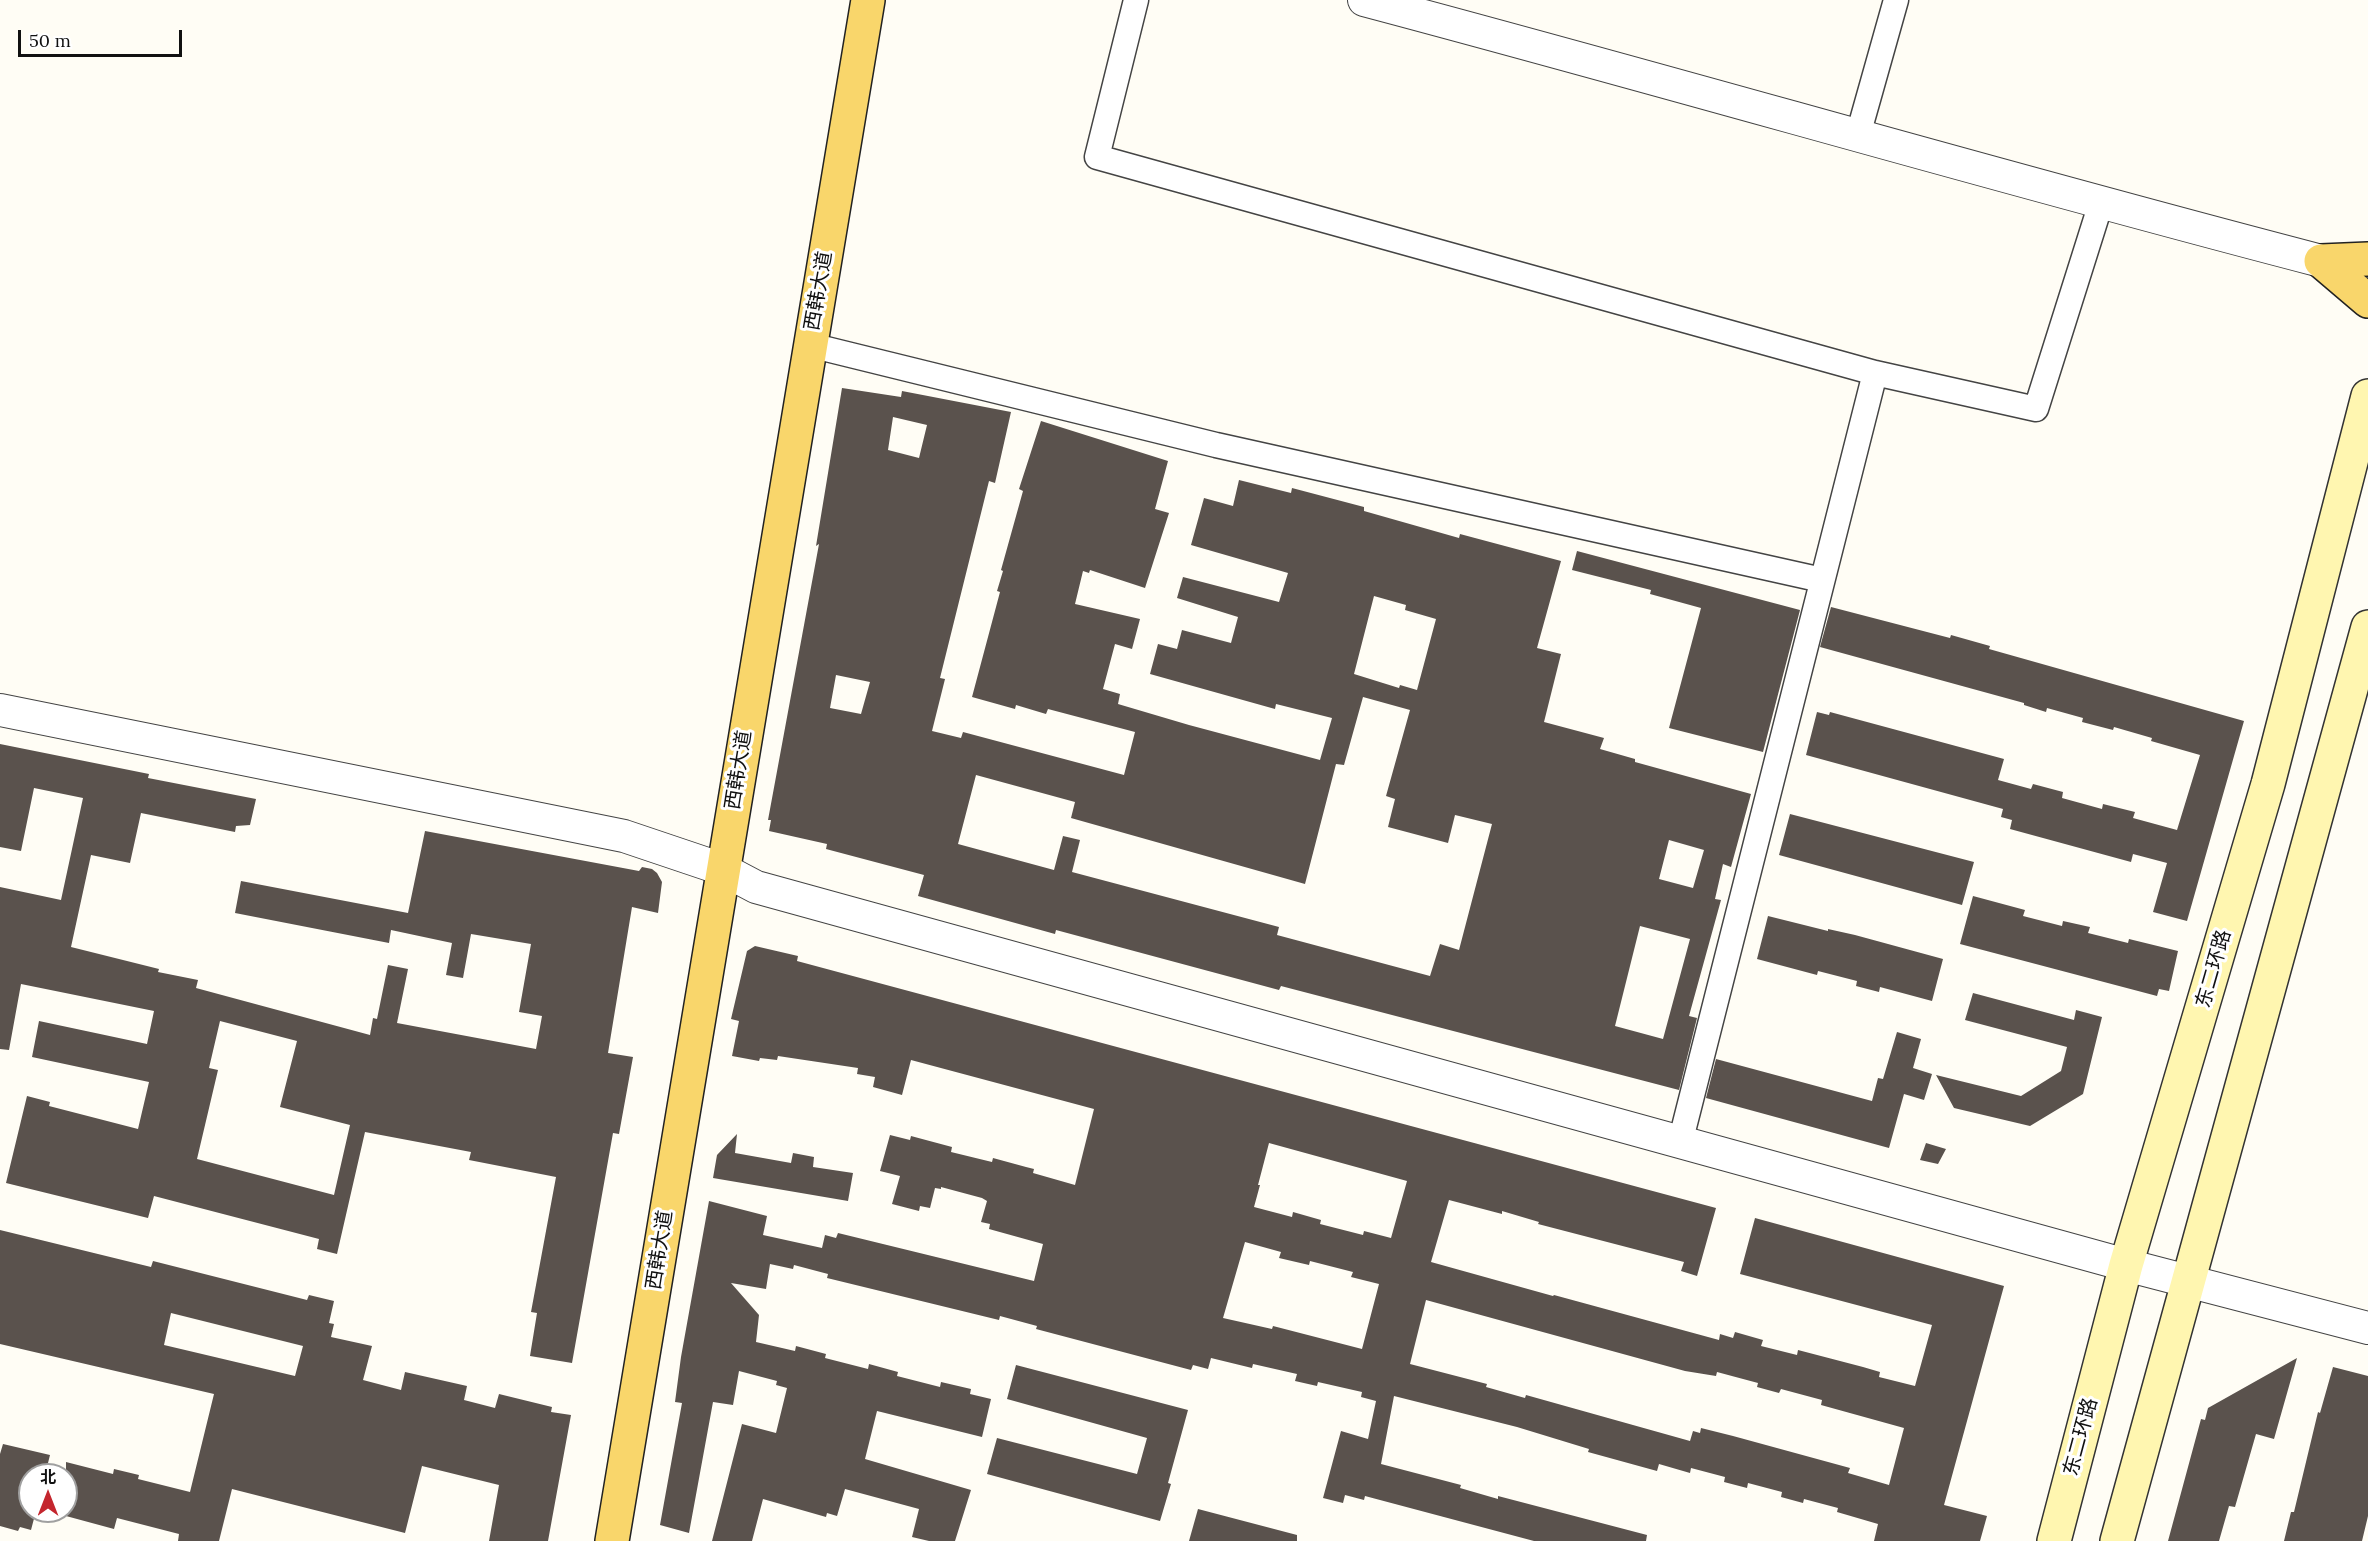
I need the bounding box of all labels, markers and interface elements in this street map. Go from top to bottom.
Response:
scale bar [21,18,184,56]
text: 50 m [29,29,71,52]
street label: 西韩大道 [800,250,838,332]
street label: 西韩大道 [721,729,757,811]
street label: 东二环路 [2191,927,2237,1011]
street label: 西韩大道 [642,1209,678,1291]
street label: 东二环路 [2059,1395,2103,1479]
north arrow [18,1463,78,1523]
text: 北 [40,1467,56,1487]

